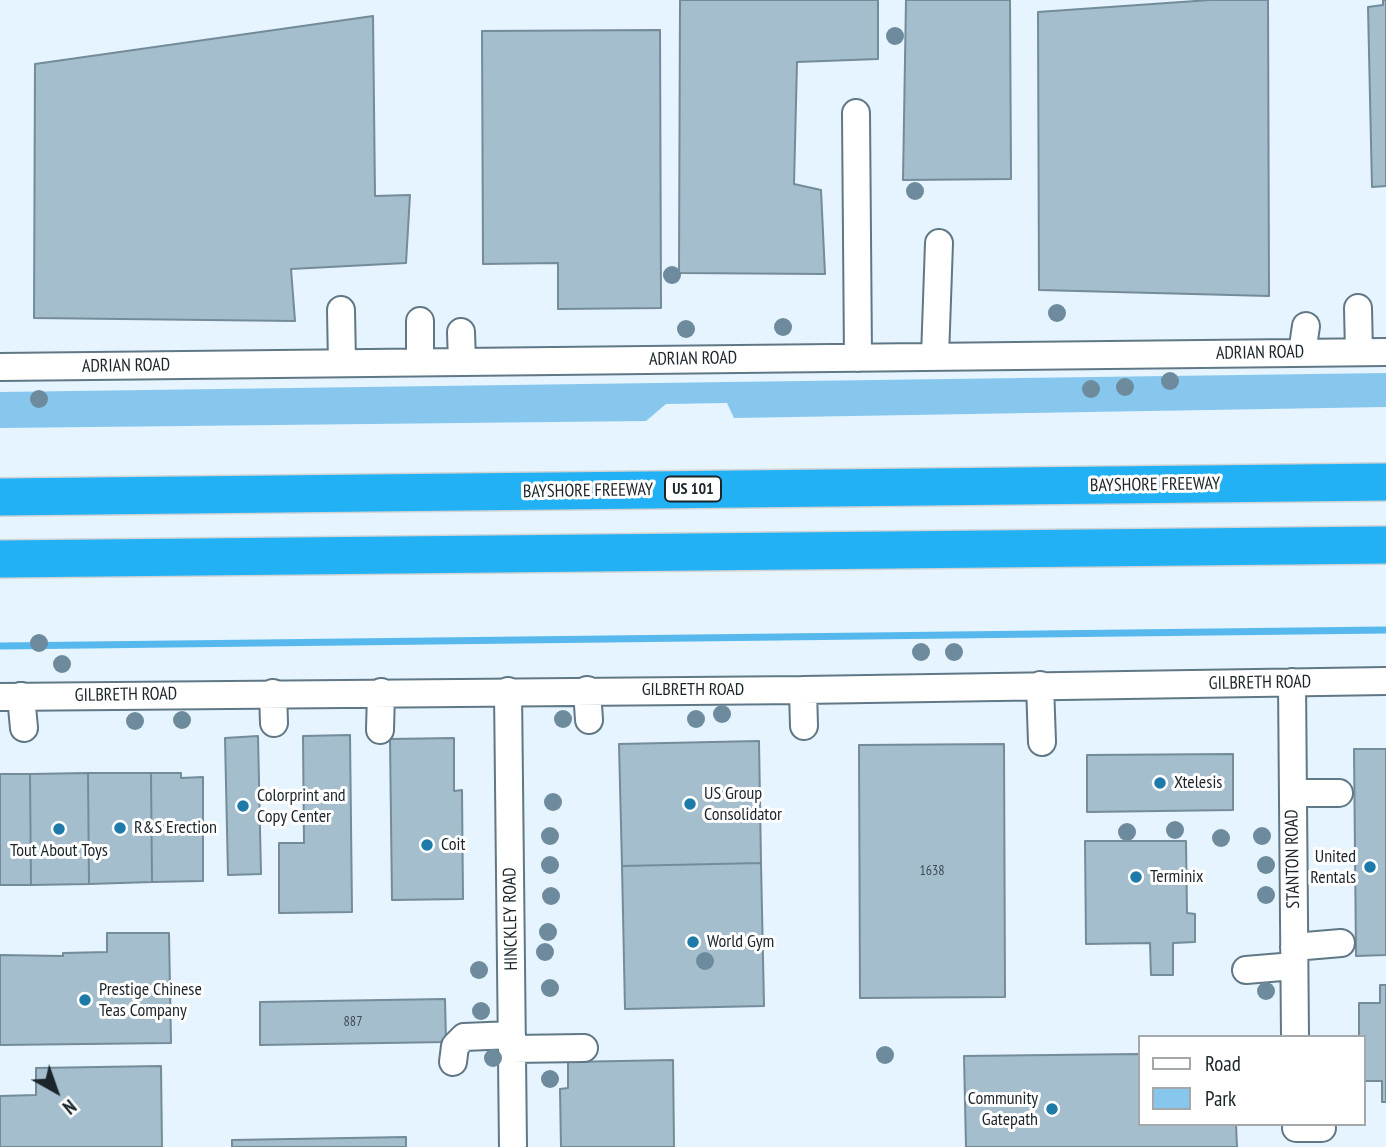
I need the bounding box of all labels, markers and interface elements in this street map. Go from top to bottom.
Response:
street label: ADRIAN ROAD [1216,341,1304,365]
street label: ADRIAN ROAD [649,347,737,371]
street label: ADRIAN ROAD [82,354,170,378]
street label: BAYSHORE FREEWAY [1090,473,1220,497]
road number: US 101 [665,476,721,502]
street label: BAYSHORE FREEWAY [523,479,653,503]
street label: GILBRETH ROAD [1209,671,1311,695]
street label: GILBRETH ROAD [642,679,744,701]
street label: GILBRETH ROAD [75,683,177,707]
place label: Xtelesis [1174,772,1222,794]
marker: Xtelesis [1152,775,1168,791]
place label: US Group Consolidator [704,783,782,826]
place label: Colorprint and Copy Center [257,785,346,828]
marker: US Group Consolidator [682,796,698,812]
marker: Colorprint and Copy Center [235,798,251,814]
street label: STANTON ROAD [1281,809,1305,909]
place label: R&S Erection [134,817,217,839]
marker: R&S Erection [112,820,128,836]
marker: Tout About Toys [51,821,67,837]
place label: Coit [441,834,465,856]
marker: Coit [419,837,435,853]
place label: Tout About Toys [10,840,108,862]
place label: United Rentals [1310,846,1356,888]
marker: United Rentals [1362,859,1378,875]
house number: 1638 [919,863,945,879]
place label: Terminix [1150,866,1203,888]
street label: HINCKLEY ROAD [499,867,523,971]
marker: Terminix [1128,869,1144,885]
place label: World Gym [707,931,774,953]
marker: World Gym [685,934,701,950]
place label: Prestige Chinese Teas Company [99,979,202,1021]
marker: Prestige Chinese Teas Company [77,992,93,1008]
house number: 887 [344,1014,362,1030]
legend [1138,1035,1365,1126]
text: Road [1205,1050,1241,1077]
north arrow [21,1056,91,1126]
text: Park [1205,1085,1236,1112]
place label: Community Gatepath [968,1088,1038,1130]
text: N [58,1095,81,1120]
marker: Community Gatepath [1044,1101,1060,1117]

